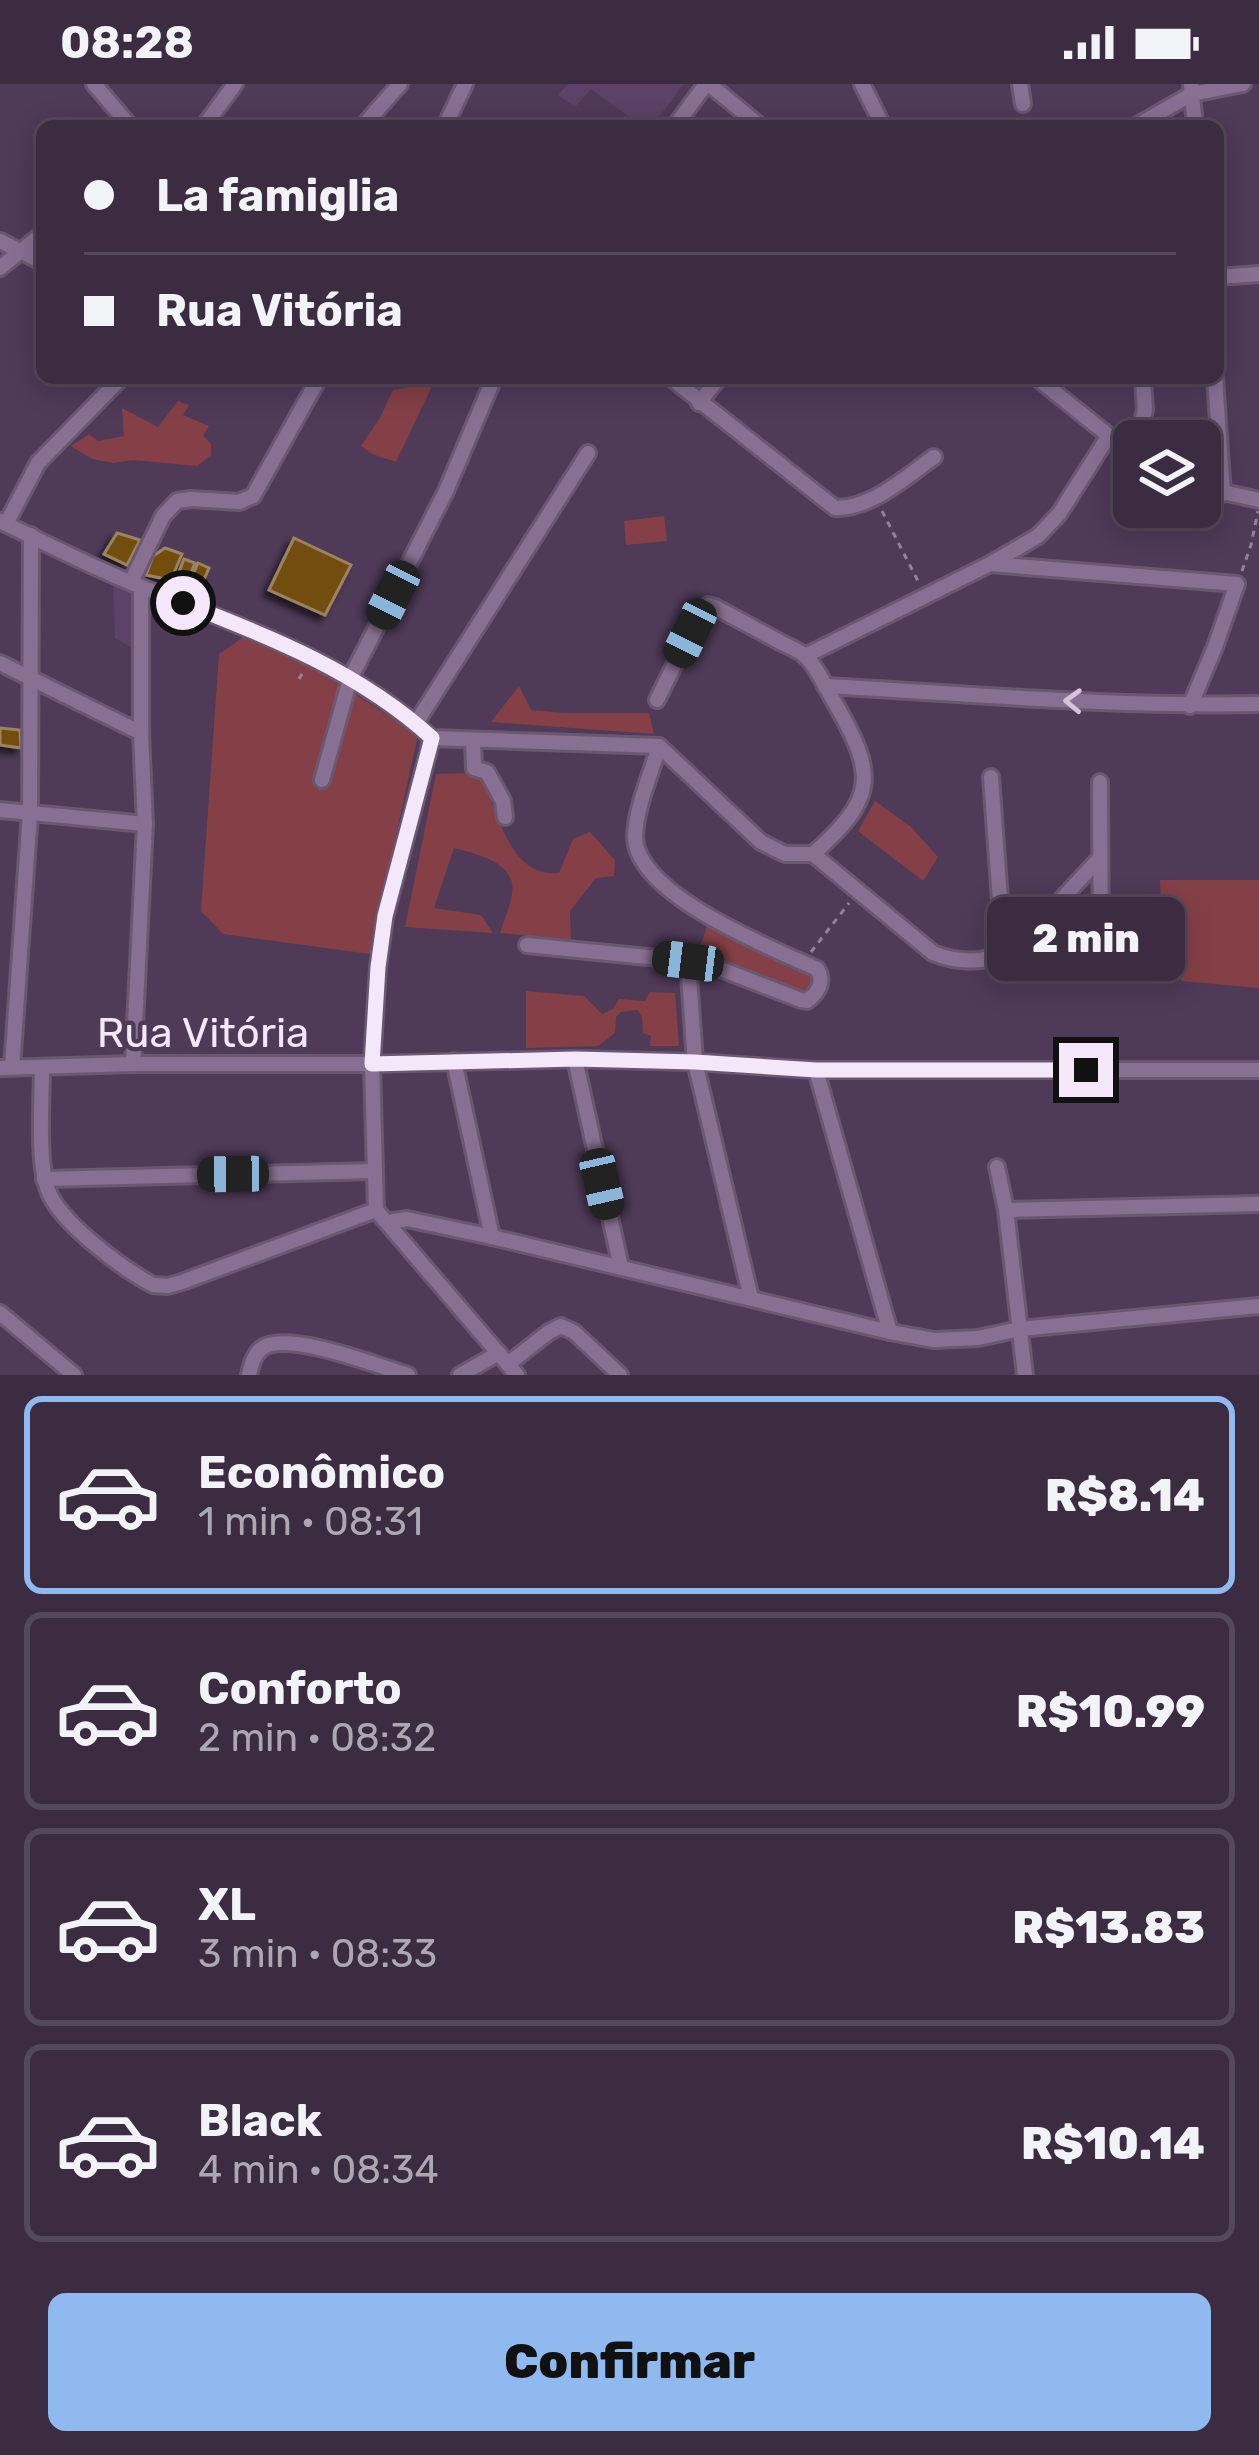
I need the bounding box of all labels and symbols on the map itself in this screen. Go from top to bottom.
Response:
car [361,555,425,635]
route start [156,576,210,630]
car [658,593,722,673]
one-way arrow [1063,688,1082,714]
callout: 2 min [987,896,1185,980]
car [650,939,726,983]
street label: Rua Vitória [97,1008,309,1058]
route end [1059,1043,1113,1097]
car [576,1145,628,1223]
car [197,1155,269,1193]

